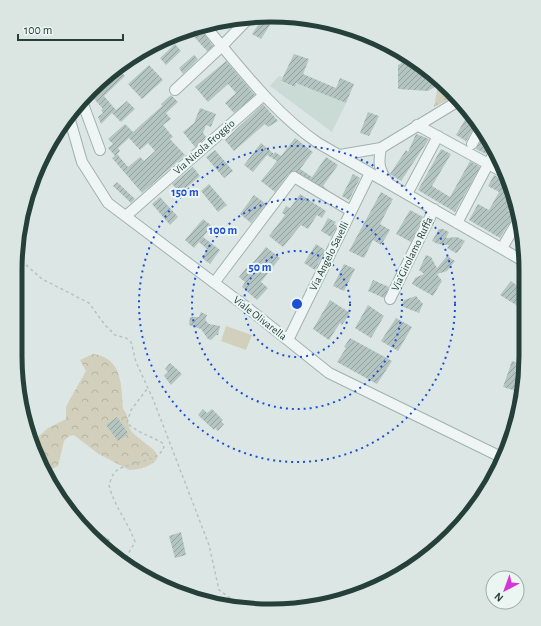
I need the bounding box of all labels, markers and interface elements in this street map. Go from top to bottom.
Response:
scale bar [18,16,123,42]
text: 100 m [24,24,52,36]
street label: Via Nicola Froggio [171,117,237,177]
text: 150 m [171,186,199,198]
street label: Via Girolamo Ruffa [389,215,435,293]
street label: Via Angelo Savelli [307,220,351,292]
text: 100 m [209,224,237,236]
text: 50 m [249,261,272,273]
street label: Viale Olivarella [231,294,289,342]
centre of rings [290,297,304,311]
north arrow [485,570,525,610]
text: N [492,591,505,604]

